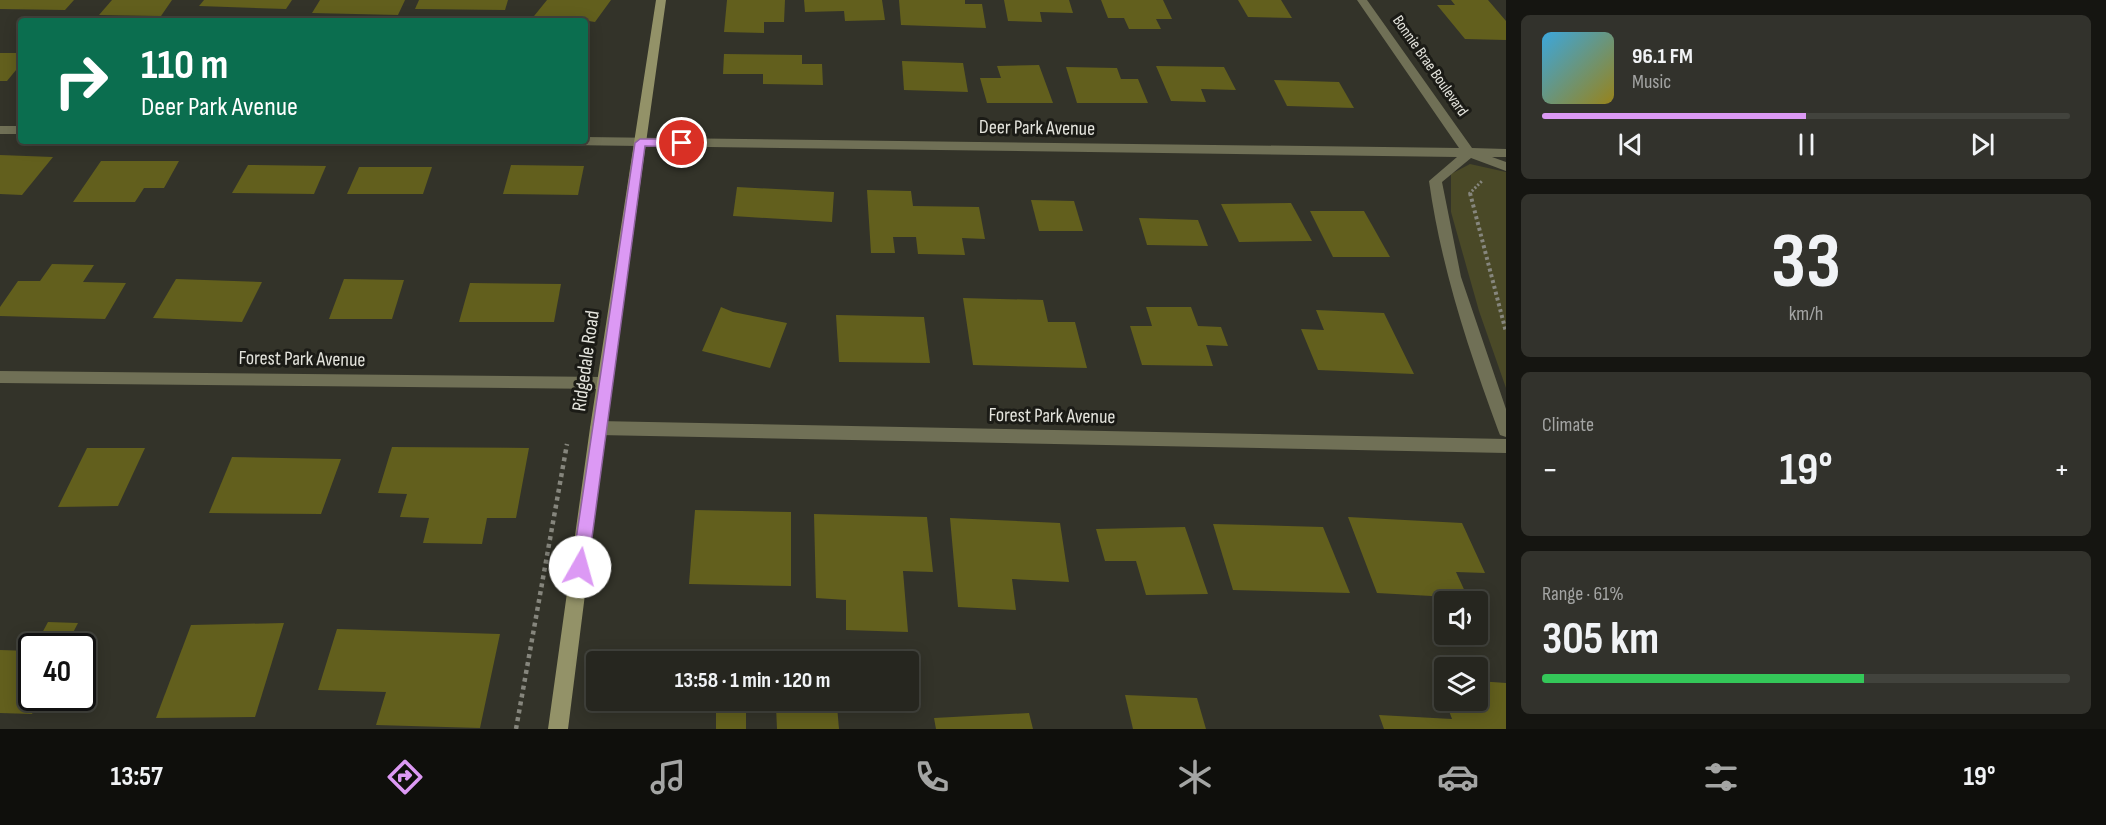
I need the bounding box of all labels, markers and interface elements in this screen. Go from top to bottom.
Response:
street label: Bonnie Brae Boulevard [1388,12,1472,120]
text: 110 m [141,40,228,91]
icon: right [42,42,120,120]
text: 96.1 FM [1632,43,1693,70]
text: Music [1632,70,1671,94]
text: Deer Park Avenue [141,91,298,123]
street label: Deer Park Avenue [979,115,1095,141]
pin [656,117,707,168]
icon: arrive [665,126,698,159]
icon: previous [1614,128,1647,161]
icon: pause [1790,128,1823,161]
icon: next [1966,128,1999,161]
text: 33 [1771,216,1841,309]
text: km/h [1789,302,1823,326]
street label: Ridgedale Road [567,309,605,413]
street label: Forest Park Avenue [238,346,366,372]
street label: Forest Park Avenue [988,403,1116,429]
text: Climate [1542,413,1594,437]
text: 19° [1779,443,1833,498]
text: − [1542,450,1558,490]
text: + [2054,450,2070,490]
position arrow [548,535,612,599]
text: Range · 61% [1542,582,1624,606]
map controls [1434,591,1488,711]
button: sound [1434,591,1488,645]
text: 305 km [1542,612,1659,667]
speed limit sign: 40 [18,633,96,711]
button: layers [1434,657,1488,711]
text: 13:58 · 1 min · 120 m [675,667,830,694]
icon: directions [384,756,426,798]
icon: music [647,756,689,798]
icon: phone [911,756,953,798]
icon: climate [1174,756,1216,798]
icon: car [1437,756,1479,798]
icon: filters [1700,756,1742,798]
text: 13:57 [111,761,163,793]
text: 19° [1964,761,1995,793]

